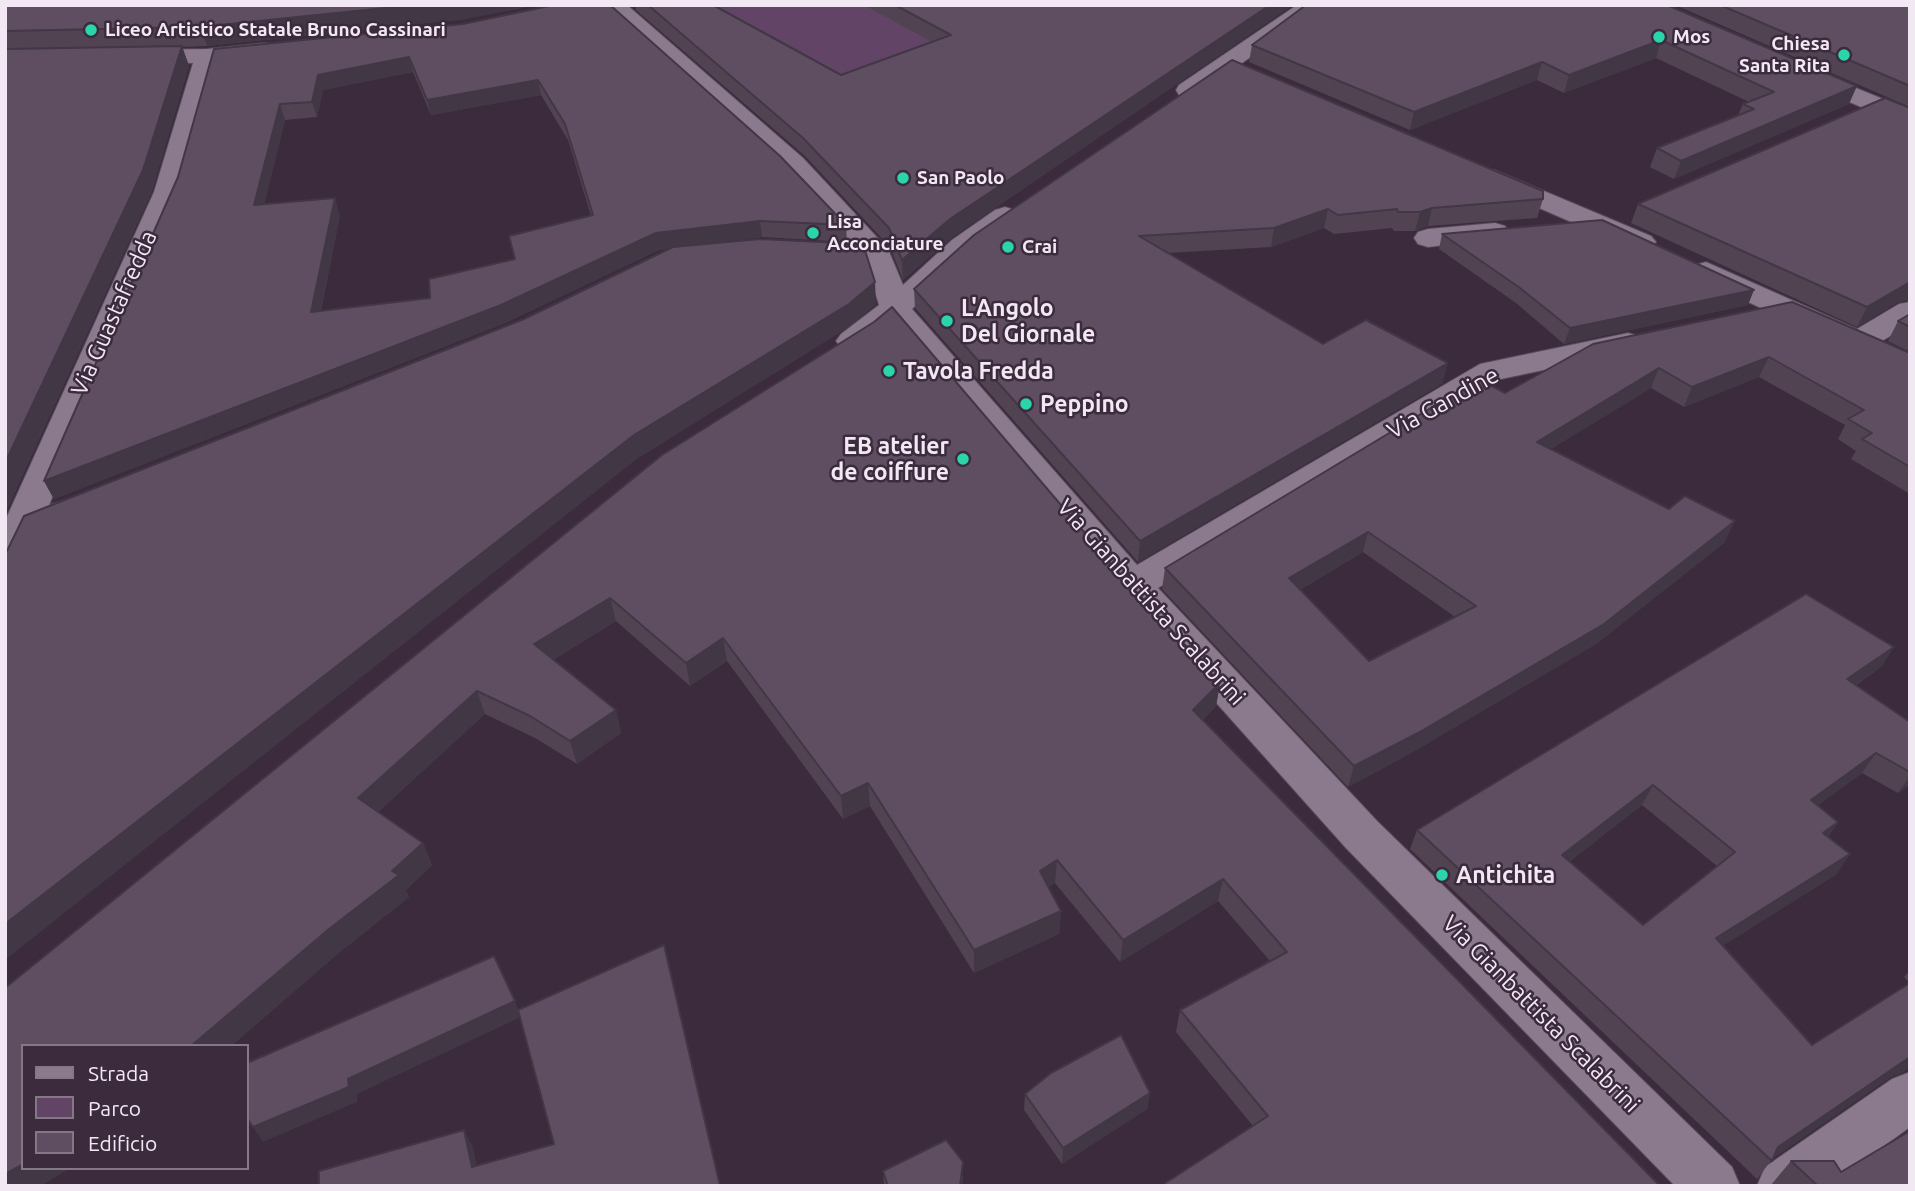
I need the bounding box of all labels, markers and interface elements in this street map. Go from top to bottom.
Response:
place label: Liceo Artistico Statale Bruno Cassinari [105,19,446,41]
marker: Liceo Artistico Statale Bruno Cassinari [83,22,99,38]
place label: Mos [1673,26,1710,48]
marker: Mos [1651,29,1667,45]
place label: Chiesa Santa Rita [1739,33,1830,77]
marker: Chiesa Santa Rita [1836,47,1852,63]
place label: San Paolo [917,167,1005,189]
marker: San Paolo [895,170,911,186]
place label: Lisa Acconciature [827,211,944,255]
marker: Lisa Acconciature [805,225,821,241]
street label: Via Guastafredda [65,226,163,400]
place label: Crai [1022,236,1057,258]
marker: Crai [1000,239,1016,255]
place label: L'Angolo Del Giornale [961,294,1095,348]
marker: L'Angolo Del Giornale [939,313,955,329]
place label: Tavola Fredda [903,357,1054,385]
street label: Via Gandine [1382,361,1504,445]
marker: Tavola Fredda [881,363,897,379]
place label: Peppino [1040,390,1129,418]
marker: Peppino [1018,396,1034,412]
place label: EB atelier de coiffure [831,432,949,486]
marker: EB atelier de coiffure [955,451,971,467]
street label: Via Gianbattista Scalabrini [1051,493,1251,711]
place label: Antichita [1456,861,1555,889]
marker: Antichita [1434,867,1450,883]
street label: Via Gianbattista Scalabrini [1437,910,1645,1118]
legend [21,1044,248,1170]
text: Strada [88,1061,149,1085]
text: Parco [88,1096,141,1120]
text: Edificio [88,1131,157,1155]

